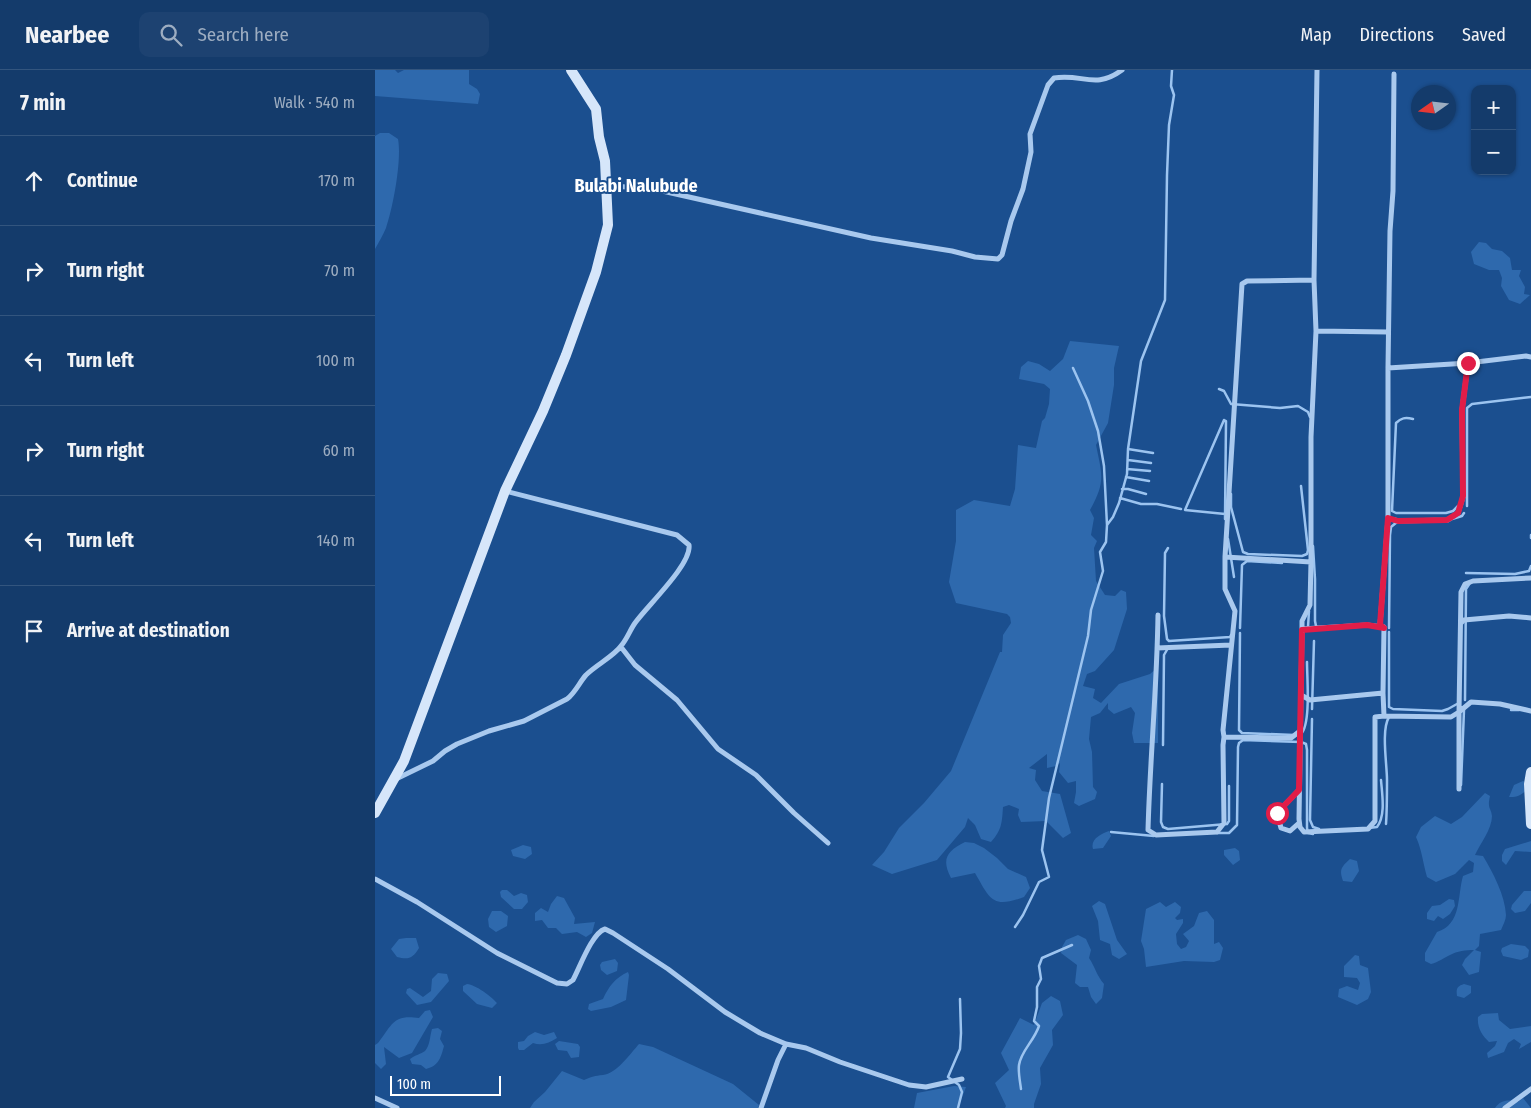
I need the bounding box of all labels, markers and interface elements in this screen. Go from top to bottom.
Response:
search box [139,12,489,57]
text: Nearbee [25,21,109,49]
icon: search [157,21,185,49]
text: Search here [197,23,289,46]
text: Map [1300,24,1332,46]
text: Directions [1360,24,1434,46]
text: Saved [1462,24,1506,46]
north arrow [1411,85,1456,130]
map controls [1471,85,1516,175]
button: + [1471,85,1516,130]
text: 7 min [20,90,66,116]
text: Walk · 540 m [274,93,355,112]
button: − [1471,130,1516,175]
icon: ahead [20,167,48,195]
text: Continue [67,169,138,192]
text: 170 m [318,171,355,190]
district label: Bulabi Nalubude [574,175,698,197]
icon: right [20,257,48,285]
text: Turn right [67,259,144,282]
text: 70 m [324,261,355,280]
icon: left [20,347,48,375]
text: Turn left [67,349,134,372]
text: 100 m [316,351,355,370]
route end [1457,352,1480,375]
icon: right [20,437,48,465]
text: Turn right [67,439,144,462]
text: 60 m [323,441,355,460]
icon: left [20,527,48,555]
text: Turn left [67,529,134,552]
text: 140 m [317,531,355,550]
icon: arrive [20,617,48,645]
text: Arrive at destination [67,619,230,642]
route start [1266,802,1289,825]
scale bar [390,1073,501,1096]
text: 100 m [397,1076,431,1093]

